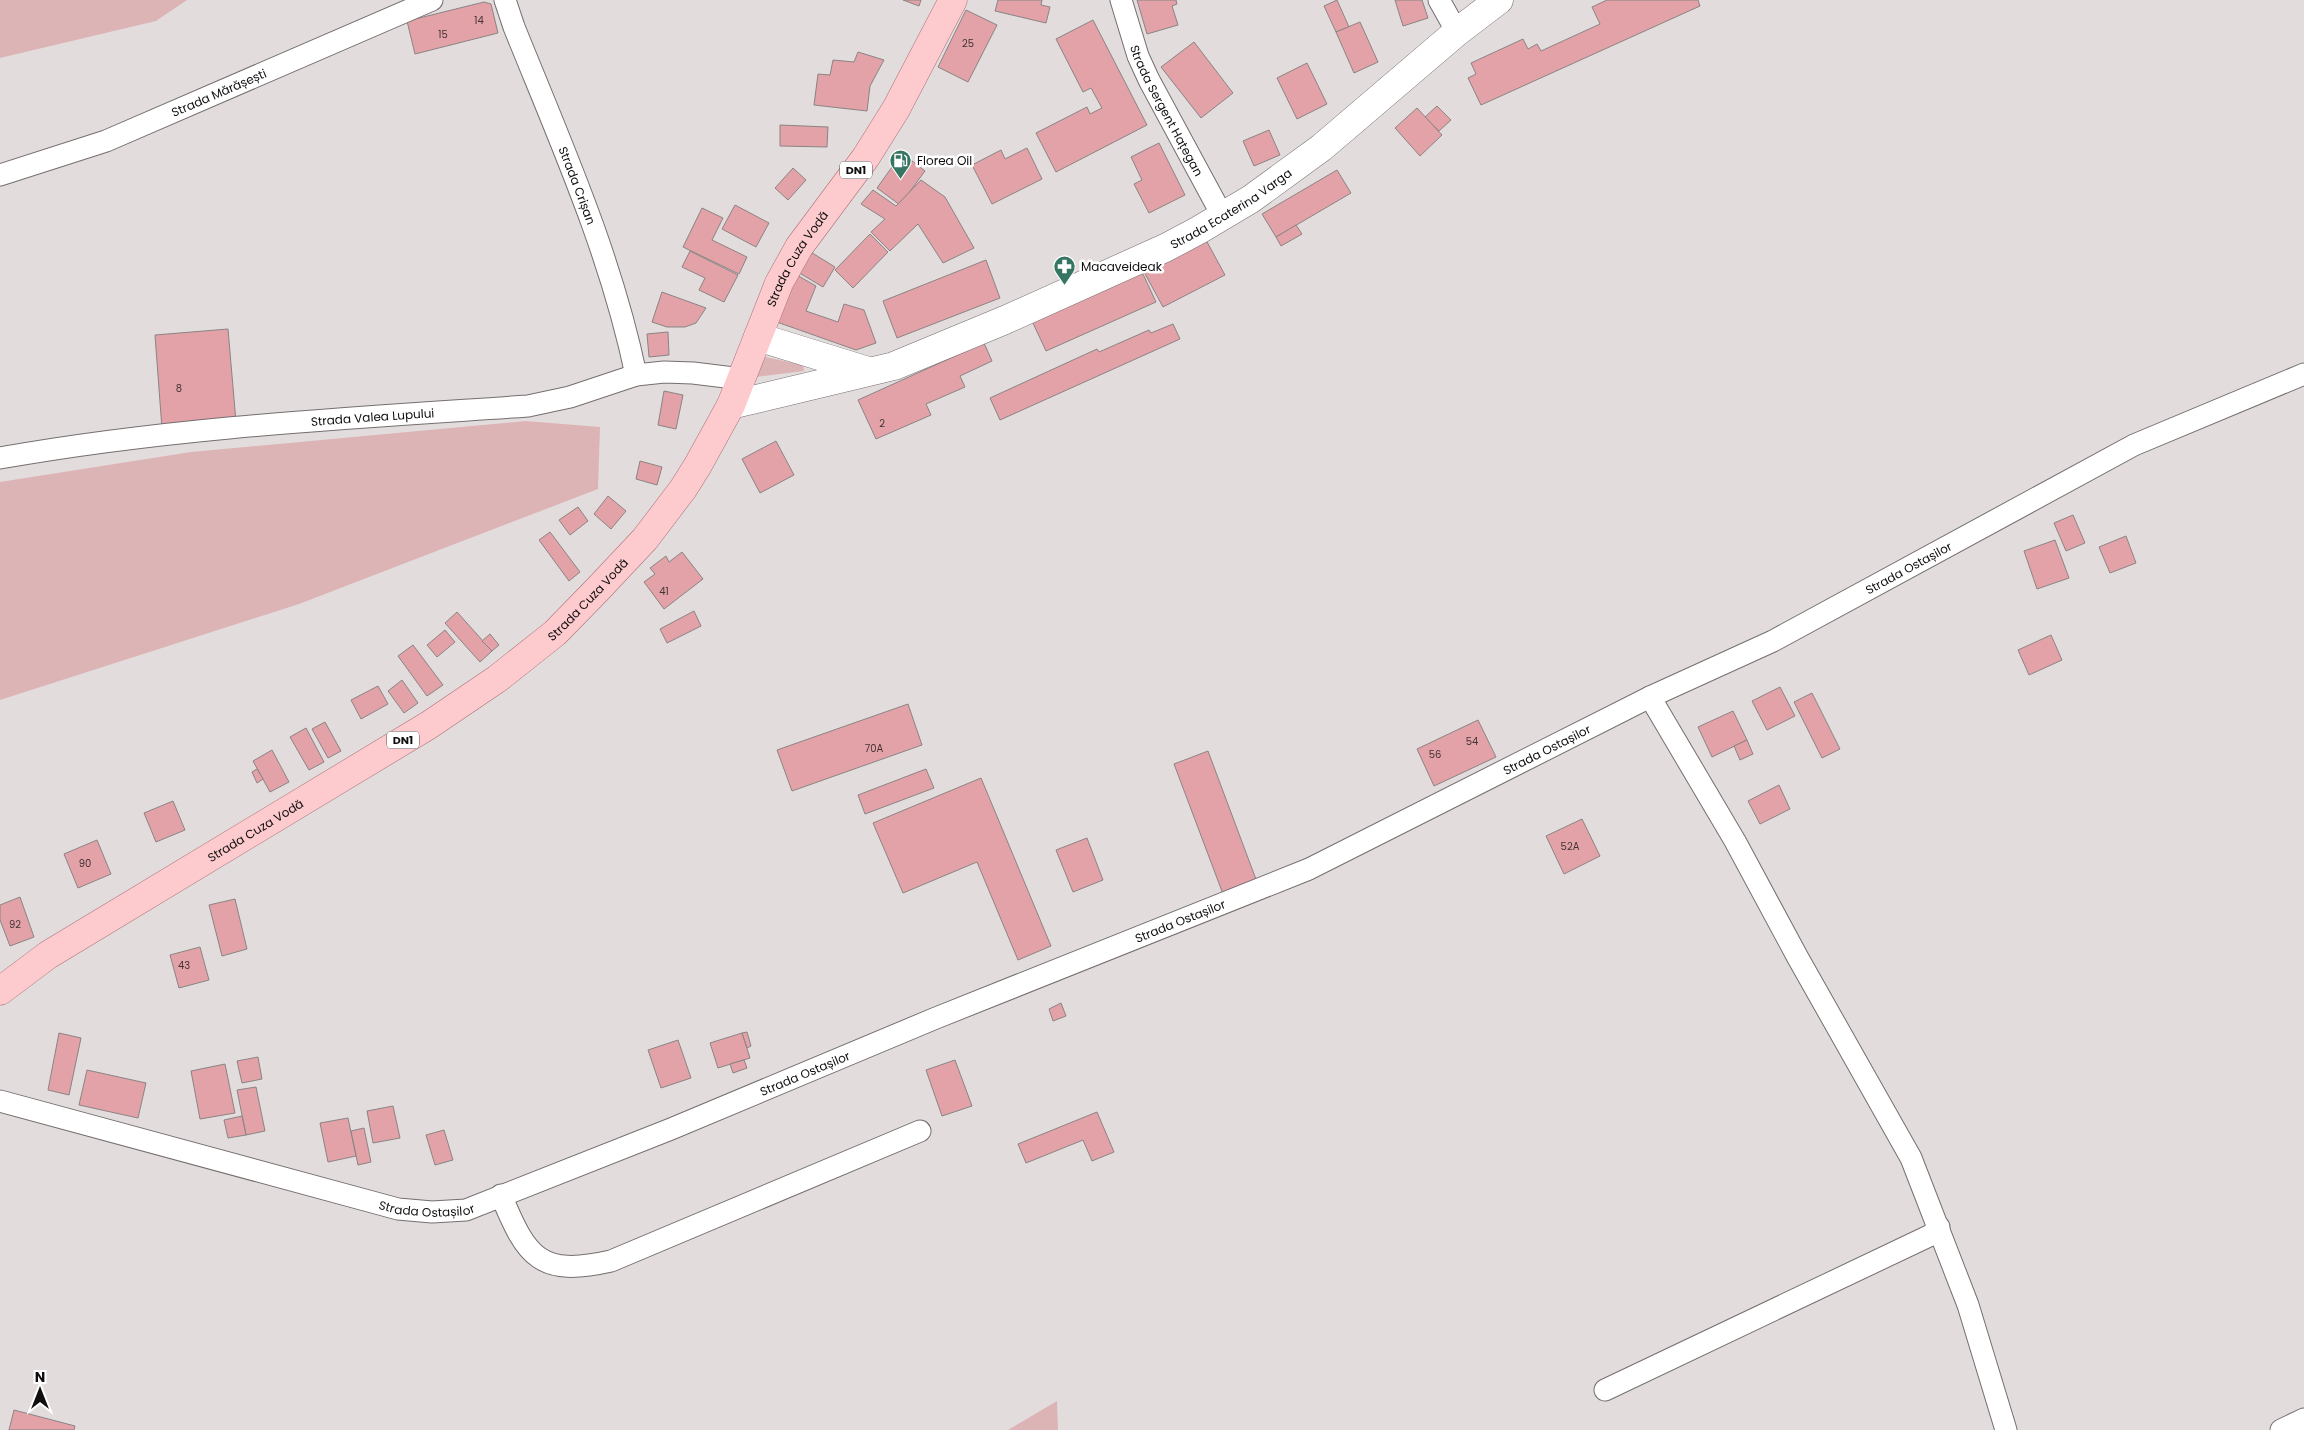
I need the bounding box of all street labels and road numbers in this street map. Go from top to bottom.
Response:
street label: Strada Sergent Hațegan [1127,43,1208,179]
street label: Strada Mărășești [168,64,269,120]
street label: Strada Crișan [555,144,600,227]
road number: DN1 [840,162,872,178]
street label: Strada Ecaterina Varga [1167,164,1295,252]
street label: Strada Cuza Vodă [762,207,832,309]
street label: Strada Valea Lupului [310,404,435,429]
street label: Strada Ostașilor [1862,537,1955,598]
street label: Strada Cuza Vodă [544,554,632,645]
street label: Strada Ostașilor [1500,720,1594,778]
road number: DN1 [387,732,419,748]
street label: Strada Cuza Vodă [204,794,306,865]
street label: Strada Ostașilor [1132,895,1228,946]
street label: Strada Ostașilor [757,1046,853,1099]
street label: Strada Ostașilor [377,1196,477,1221]

